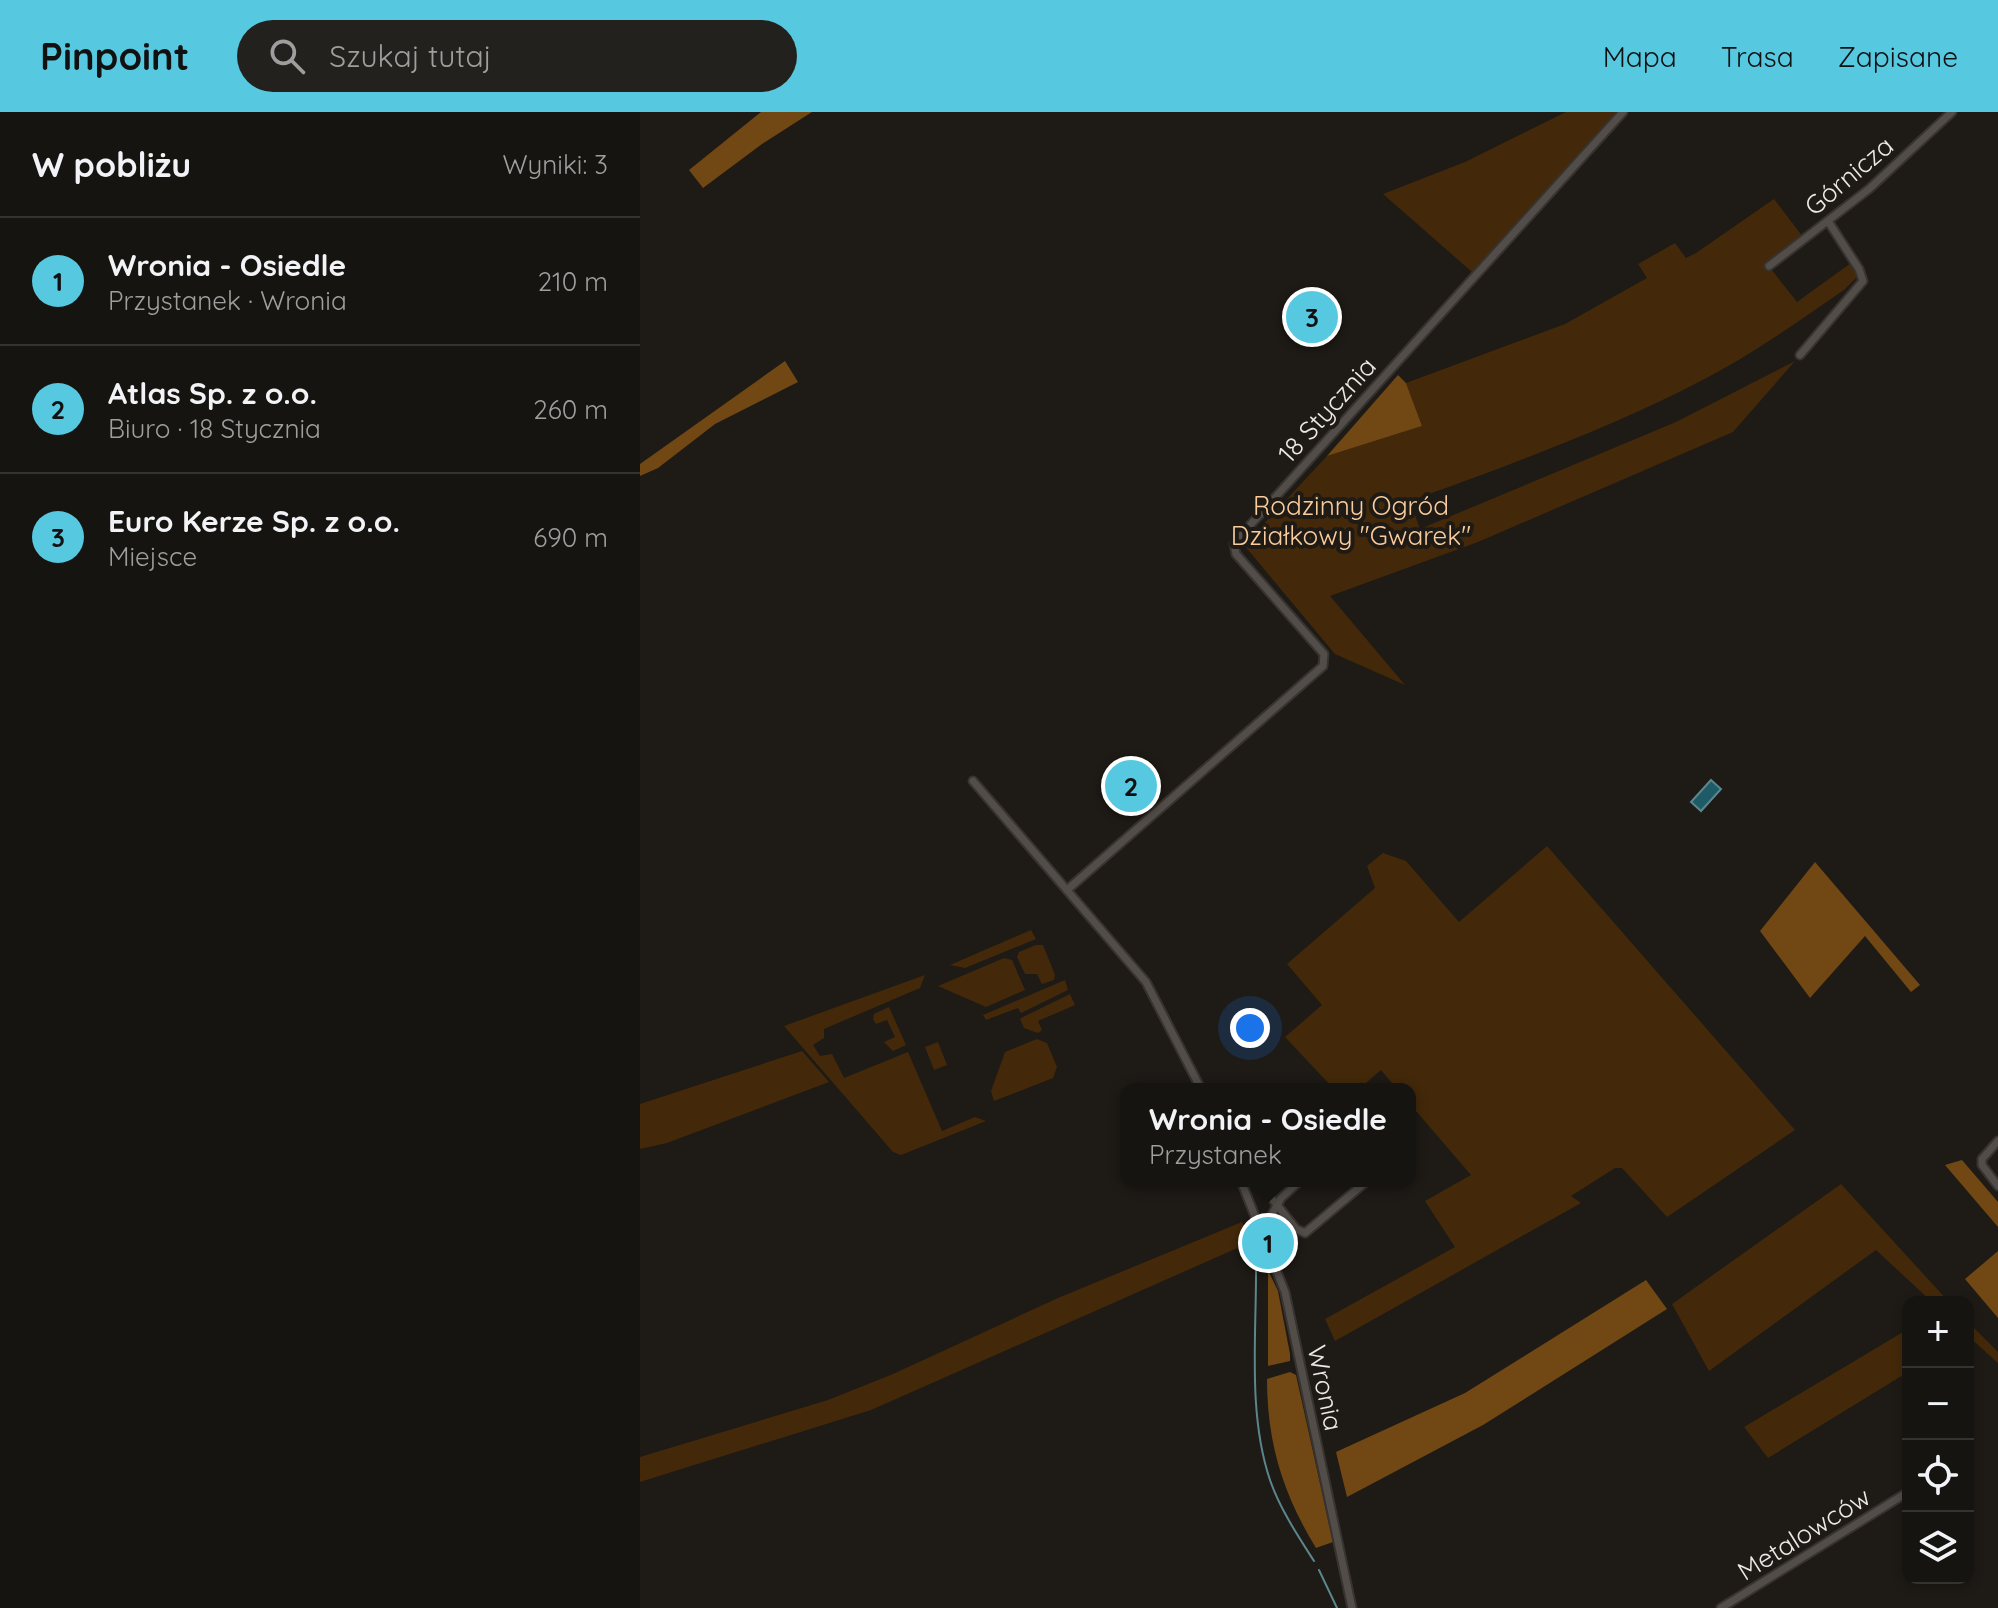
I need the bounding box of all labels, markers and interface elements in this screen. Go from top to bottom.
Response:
search box [237,20,797,92]
text: Pinpoint [40,32,189,80]
icon: search [265,34,309,78]
text: Szukaj tutaj [329,37,492,75]
text: Mapa [1603,39,1677,74]
text: Trasa [1721,39,1794,74]
text: Zapisane [1838,39,1958,74]
street label: Górnicza [1797,129,1900,222]
text: W pobliżu [32,143,191,186]
text: Wyniki: 3 [502,148,608,181]
text: Wronia - Osiedle [108,246,346,284]
text: 1 [53,265,63,298]
text: 210 m [538,265,608,298]
text: Przystanek · Wronia [108,284,347,317]
pin: 3 [1286,287,1338,347]
street label: 18 Stycznia [1271,350,1383,469]
text: Atlas Sp. z o.o. [108,374,317,412]
text: 2 [51,393,65,426]
text: 260 m [533,393,608,426]
text: Biuro · 18 Stycznia [108,412,321,445]
park label: Rodzinny Ogród Działkowy "Gwarek" [1231,489,1471,552]
text: Euro Kerze Sp. z o.o. [108,502,400,540]
text: 3 [51,521,65,554]
text: 690 m [533,521,608,554]
text: Miejsce [108,540,197,573]
pin: 2 [1105,756,1157,816]
your location [1230,1008,1270,1048]
popup [1120,1083,1416,1187]
text: Wronia - Osiedle [1149,1100,1387,1138]
text: Przystanek [1149,1138,1282,1171]
pin: 1 [1242,1213,1294,1273]
map controls [1902,1296,1974,1584]
button: + [1902,1296,1974,1368]
street label: Wronia [1300,1342,1351,1434]
button: − [1902,1368,1974,1440]
button: locate [1902,1440,1974,1512]
street label: Metalowców [1731,1480,1876,1587]
button: layers [1902,1512,1974,1584]

